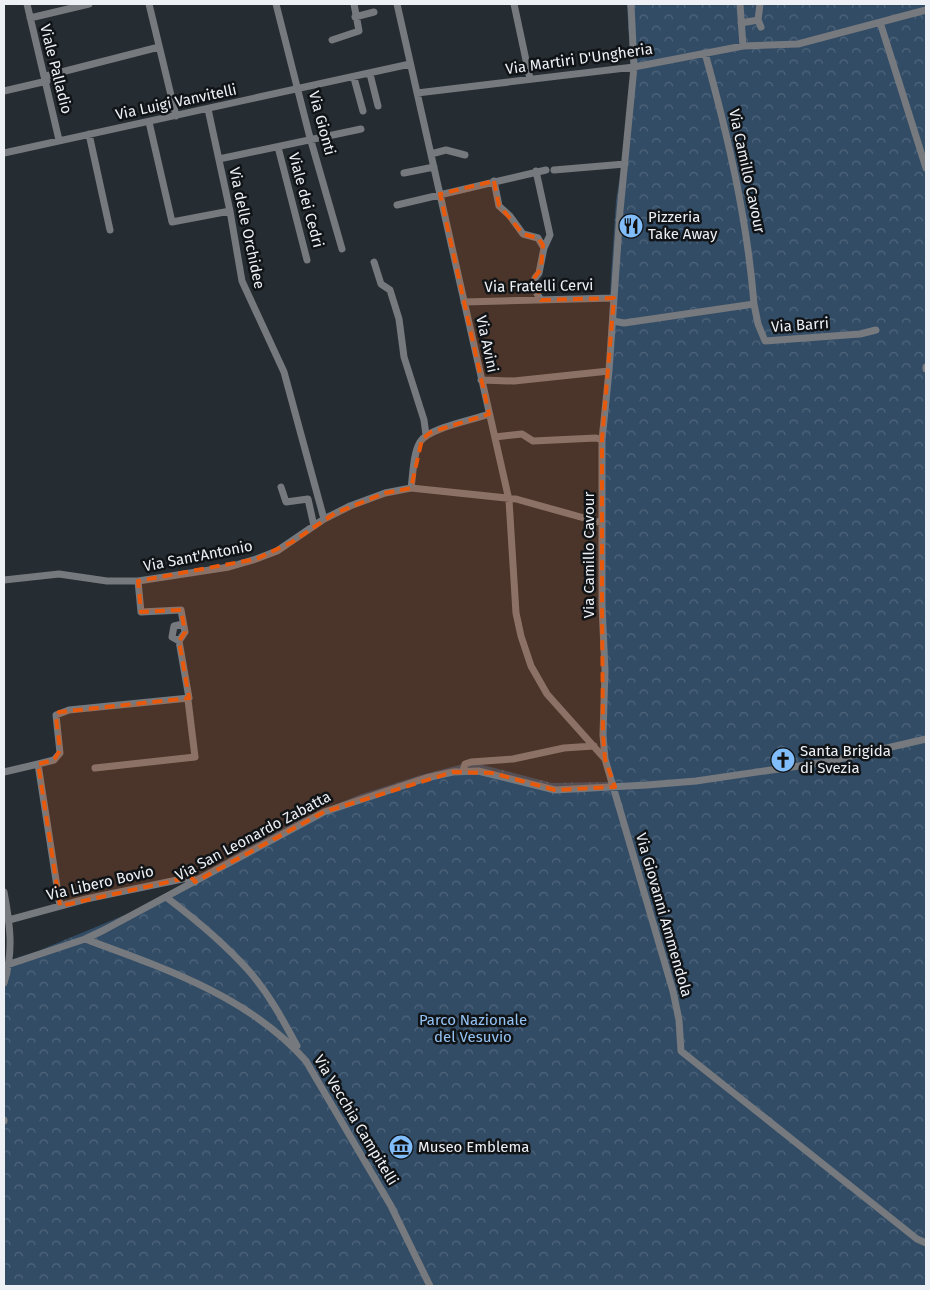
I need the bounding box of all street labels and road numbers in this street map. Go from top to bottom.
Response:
street label: Viale Palladio [36,22,76,116]
street label: Via Martiri D'Ungheria [504,40,654,78]
street label: Via Luigi Vanvitelli [114,80,238,124]
street label: Via Gionti [305,89,339,157]
street label: Via Camillo Cavour [725,107,769,235]
street label: Viale dei Cedri [285,150,327,250]
street label: Via delle Orchidee [225,166,269,290]
street label: Via Fratelli Cervi [484,276,594,296]
street label: Via Avini [472,314,502,374]
street label: Via Barri [771,314,829,336]
street label: Via Camillo Cavour [580,492,598,618]
street label: Via Sant'Antonio [142,537,254,575]
street label: Via San Leonardo Zabatta [172,787,334,885]
street label: Via Giovanni Ammendola [632,831,696,999]
street label: Via Libero Bovio [44,862,156,904]
street label: Via Vecchia Campitelli [310,1052,402,1188]

